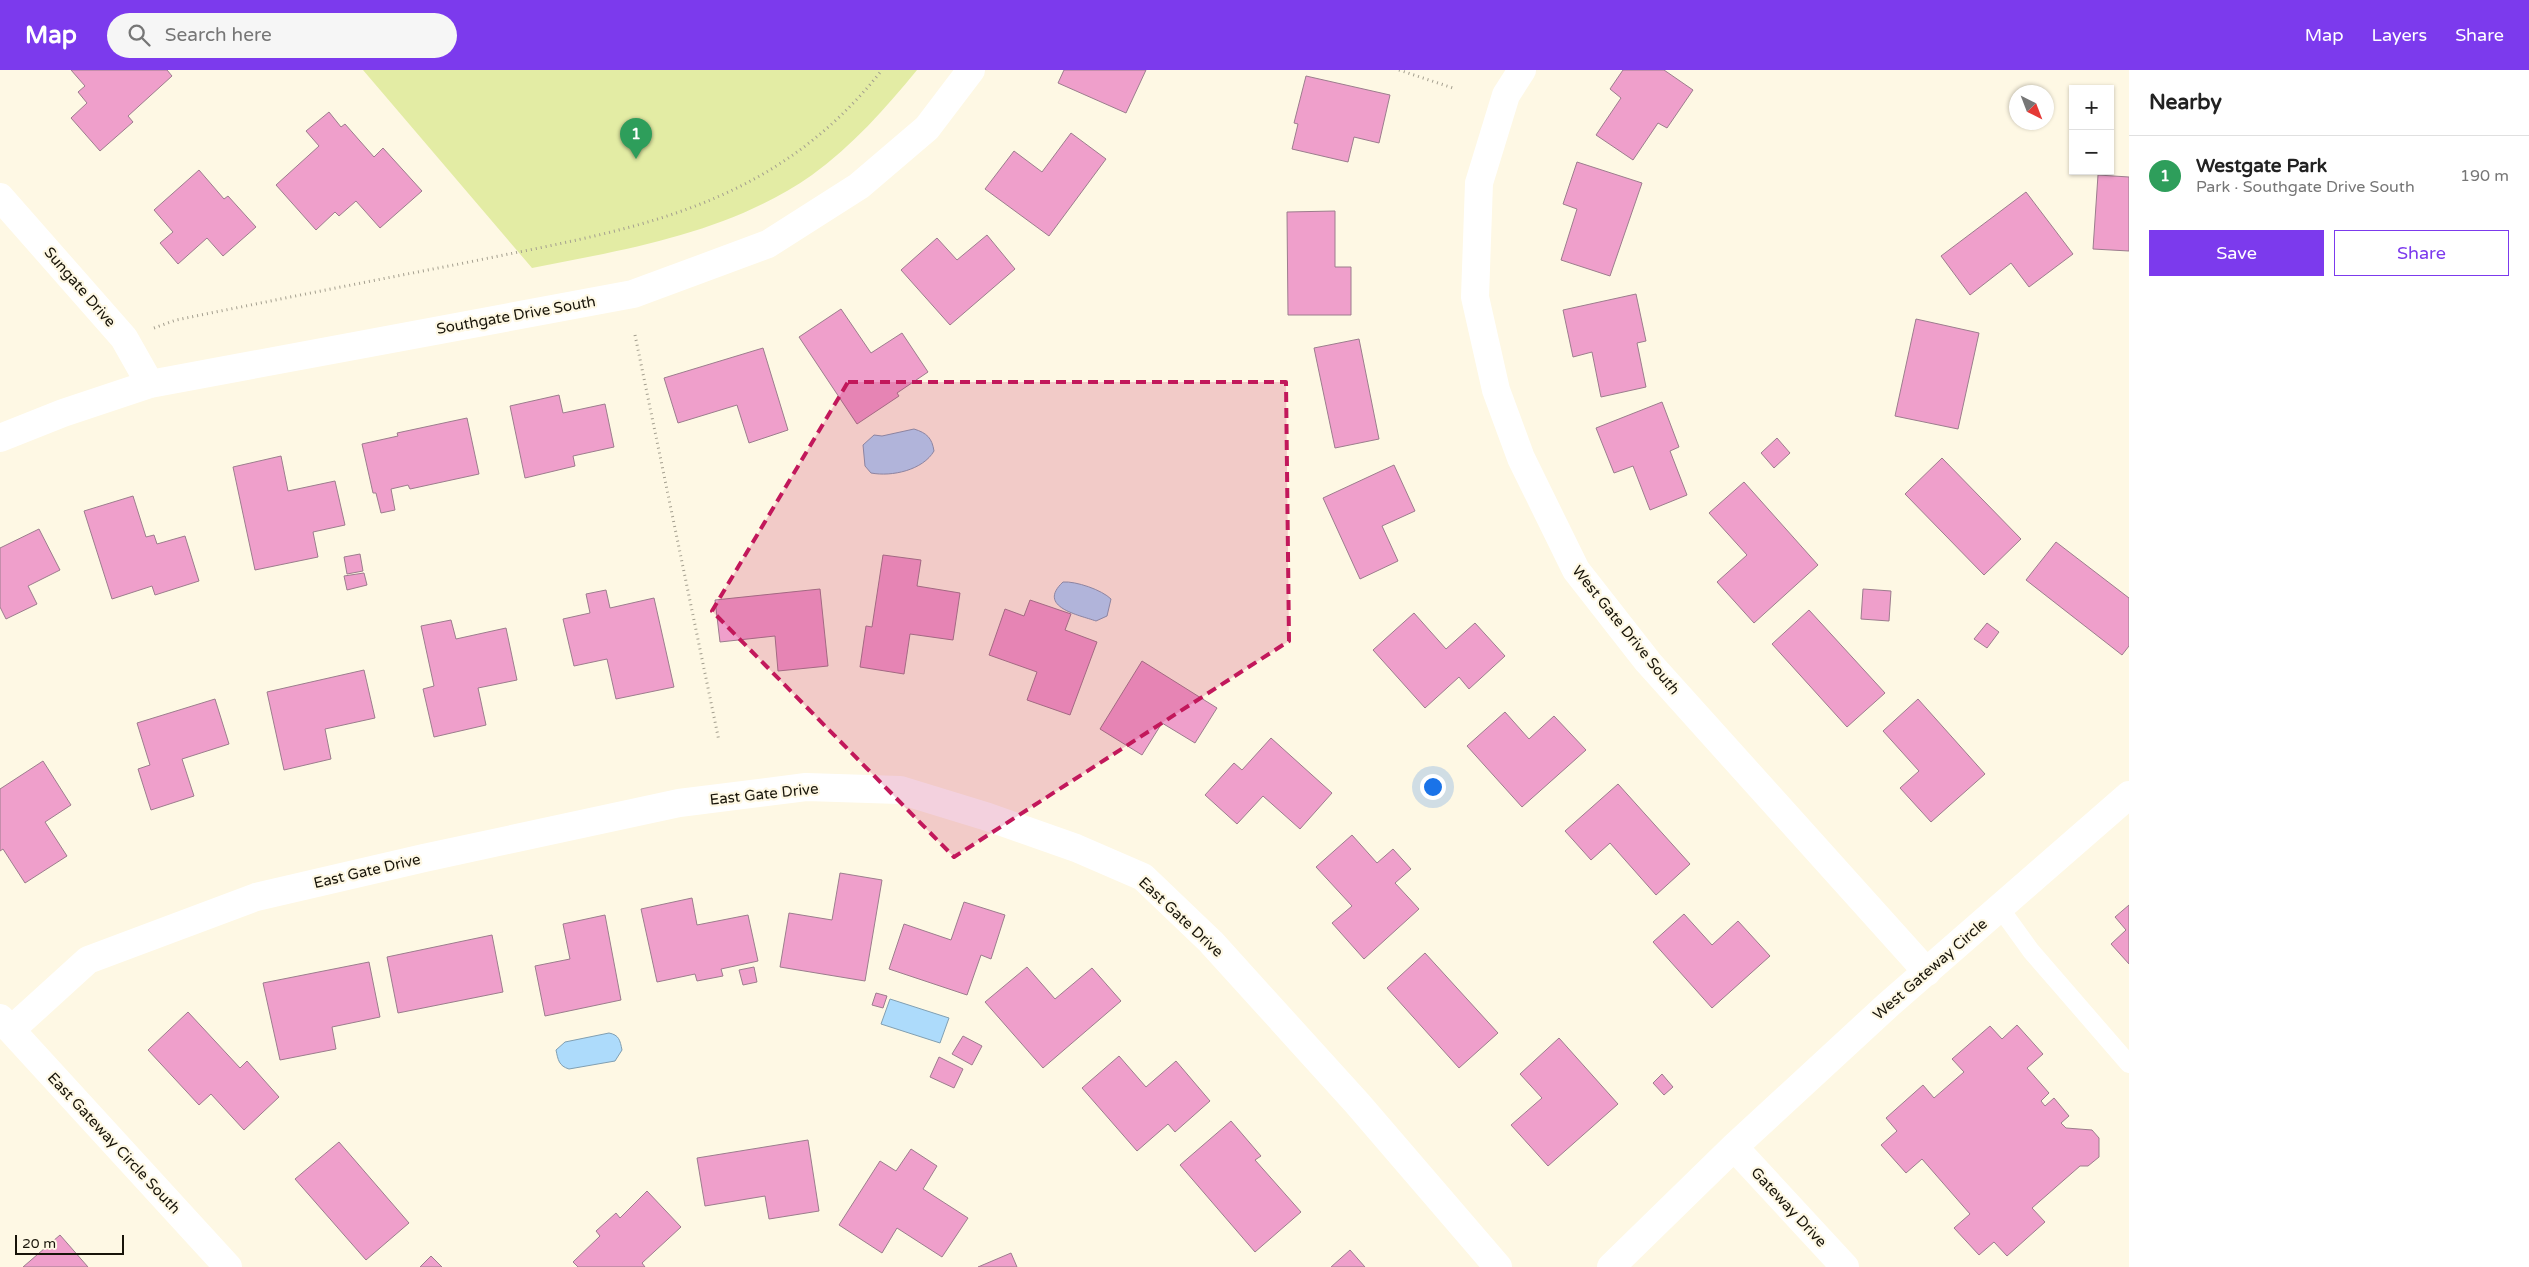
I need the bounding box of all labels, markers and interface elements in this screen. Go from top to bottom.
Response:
search box [107,13,457,58]
text: Map [25,21,77,50]
icon: search [125,21,153,49]
text: Search here [165,24,272,46]
text: Map [2305,24,2344,46]
text: Layers [2372,24,2427,46]
text: Share [2455,24,2504,46]
north arrow [2009,85,2054,130]
map controls [2069,85,2114,175]
button: + [2069,85,2114,130]
text: Nearby [2149,90,2222,115]
pin: 1 [620,118,652,159]
button: − [2069,130,2114,175]
text: Westgate Park [2196,155,2327,177]
text: 1 [2160,166,2170,186]
text: 190 m [2460,166,2509,186]
text: Park · Southgate Drive South [2196,177,2415,197]
button: Save [2149,230,2324,276]
button: Share [2334,230,2509,276]
street label: Sungate Drive [40,243,120,331]
street label: Southgate Drive South [435,292,597,338]
street label: West Gate Drive South [1568,562,1684,698]
your location [1420,774,1446,800]
street label: East Gate Drive [709,779,819,809]
street label: East Gate Drive [312,850,422,892]
street label: East Gate Drive [1135,873,1227,961]
street label: West Gateway Circle [1869,915,1991,1023]
street label: East Gateway Circle South [44,1069,184,1217]
street label: Gateway Drive [1747,1163,1831,1251]
scale bar [15,1232,124,1255]
text: 20 m [22,1235,56,1252]

